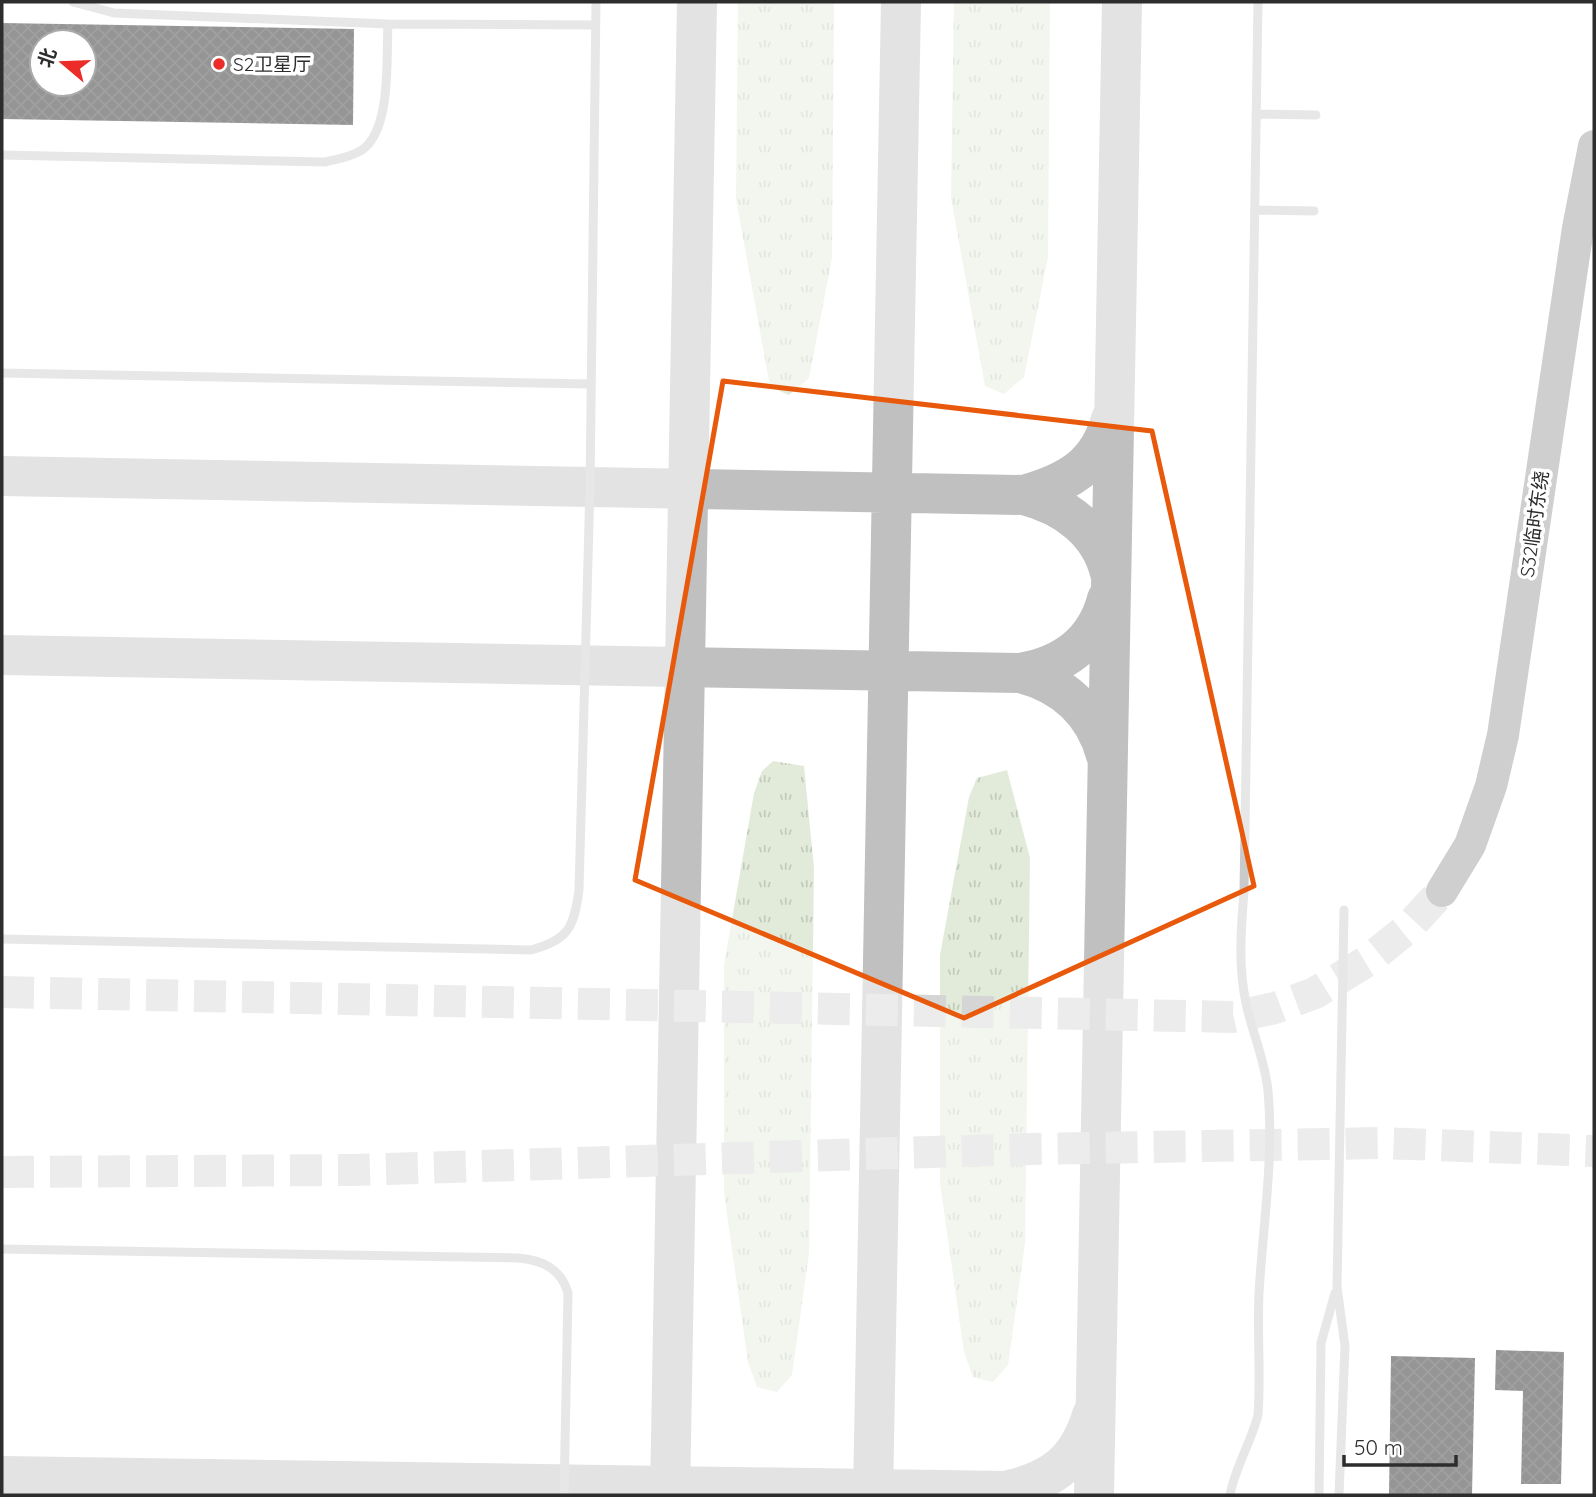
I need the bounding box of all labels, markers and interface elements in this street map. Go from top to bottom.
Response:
north arrow [28,28,98,98]
text: 北 [32,45,61,70]
place label: S2卫星厅 [233,52,311,76]
marker: S2卫星厅 [211,56,227,72]
street label: S32临时东绕 [1515,469,1553,579]
scale bar [1344,1424,1456,1468]
text: 50 m [1354,1434,1403,1460]

